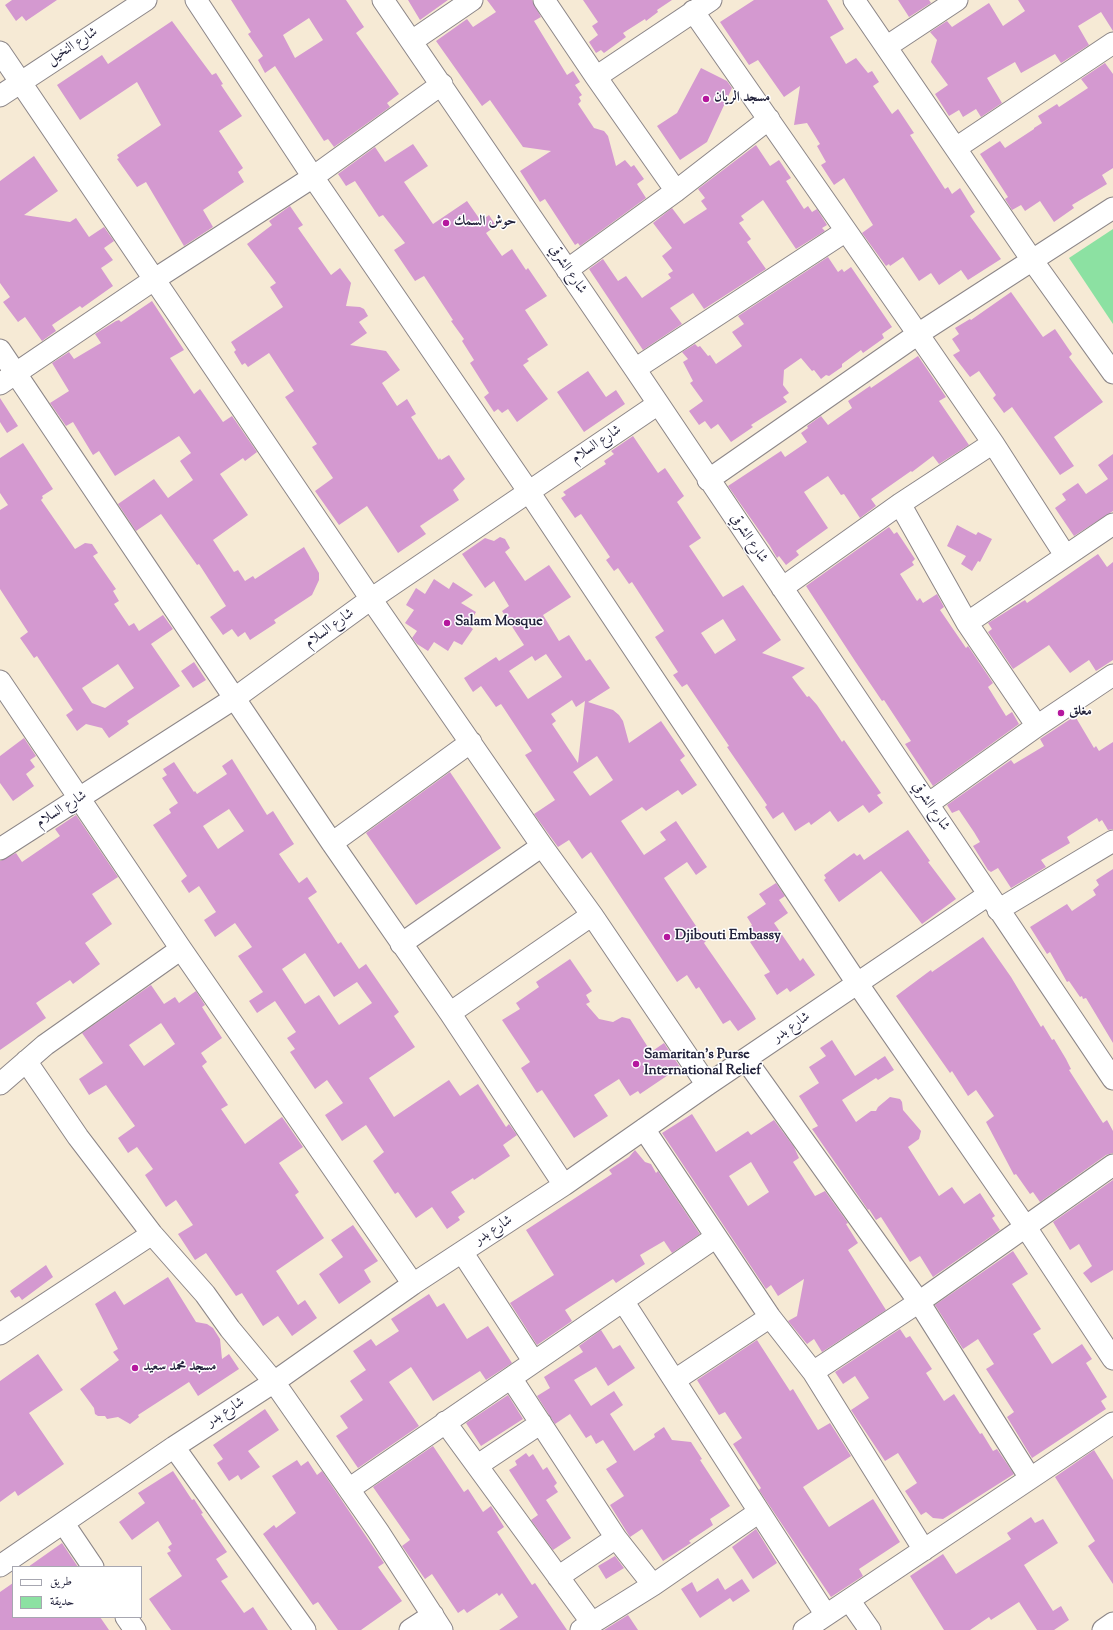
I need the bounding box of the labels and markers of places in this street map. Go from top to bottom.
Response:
place label: مسجد الريان [714,91,770,107]
marker: مسجد الريان [701,94,711,104]
place label: حوش السمك [454,215,516,231]
marker: حوش السمك [441,218,451,228]
place label: Salam Mosque [455,615,543,631]
marker: Salam Mosque [442,618,452,628]
place label: مغلق [1069,705,1092,721]
marker: مغلق [1056,708,1066,718]
place label: Djibouti Embassy [675,929,781,945]
marker: Djibouti Embassy [662,932,672,942]
place label: Samaritan’s Purse International Relief [644,1048,761,1080]
marker: Samaritan’s Purse International Relief [631,1059,641,1069]
place label: مسجد محمد سعيد [143,1360,216,1376]
marker: مسجد محمد سعيد [130,1363,140,1373]

